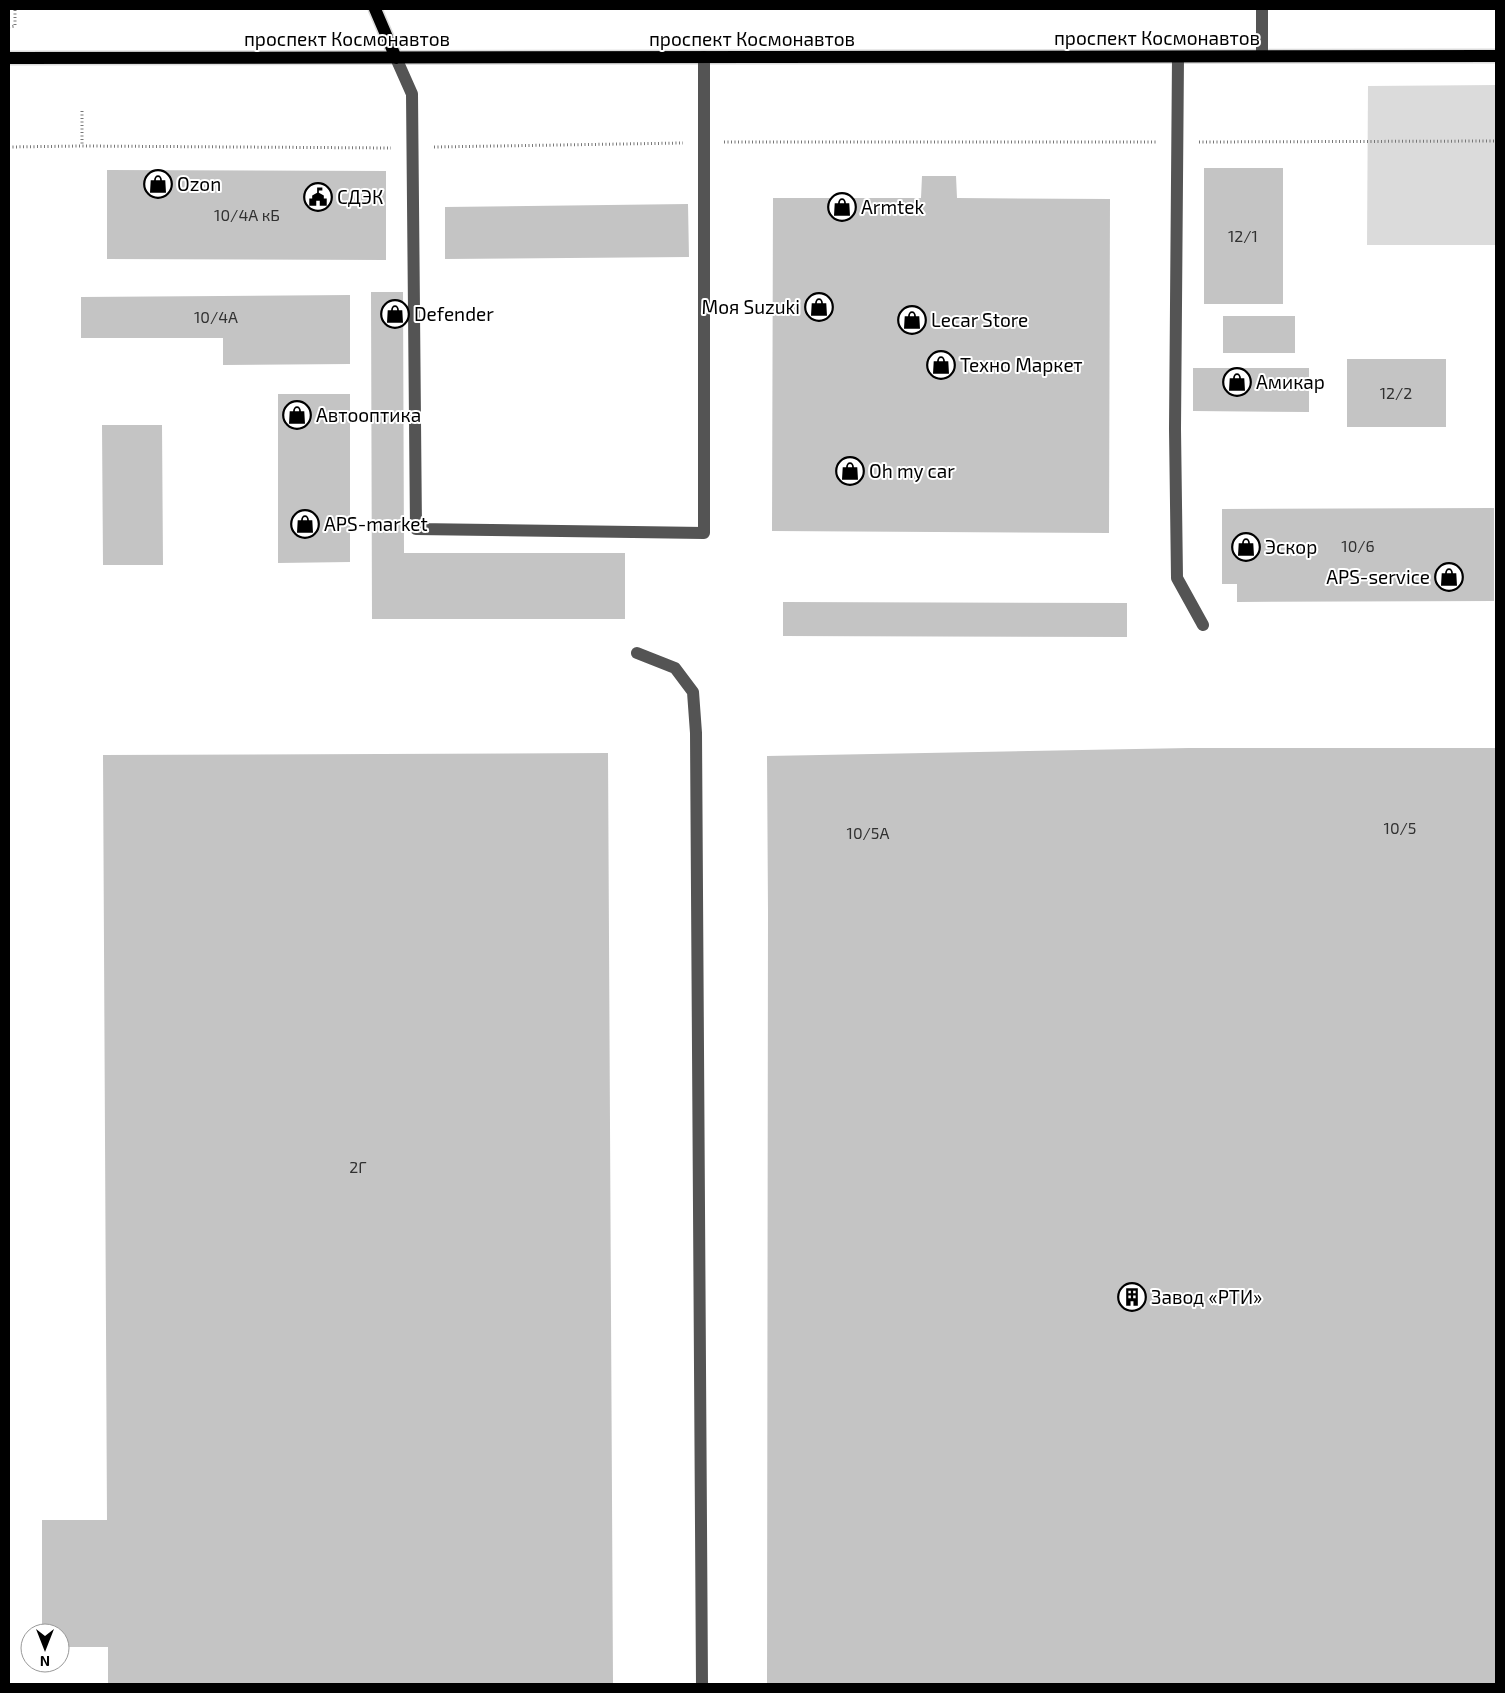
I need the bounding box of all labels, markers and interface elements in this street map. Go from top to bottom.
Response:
street label: проспект Космонавтов [1054,26,1260,49]
street label: проспект Космонавтов [244,27,450,50]
street label: проспект Космонавтов [649,27,855,50]
shop icon: Ozon [143,169,173,199]
place label: Ozon [177,172,221,195]
public building icon: СДЭК [303,182,333,212]
place label: СДЭК [337,185,383,208]
shop icon: Armtek [827,192,857,222]
place label: Armtek [861,195,925,218]
house number: 10/4А кБ [214,205,280,224]
house number: 12/1 [1228,226,1258,245]
shop icon: Моя Suzuki [804,292,834,322]
place label: Моя Suzuki [702,295,800,318]
shop icon: Defender [380,299,410,329]
place label: Defender [414,302,494,325]
shop icon: Lecar Store [897,305,927,335]
house number: 10/4А [194,307,238,326]
place label: Lecar Store [931,308,1028,331]
shop icon: Техно Маркет [926,350,956,380]
place label: Техно Маркет [960,353,1083,376]
shop icon: Амикар [1222,367,1252,397]
place label: Амикар [1256,370,1325,393]
house number: 12/2 [1380,383,1412,402]
shop icon: Автооптика [282,400,312,430]
place label: Автооптика [316,403,421,426]
shop icon: Oh my car [835,456,865,486]
place label: Oh my car [869,459,955,482]
shop icon: АPS-market [290,509,320,539]
place label: АPS-market [324,512,428,535]
shop icon: Эскор [1231,532,1261,562]
place label: Эскор [1265,535,1317,558]
house number: 10/6 [1341,536,1375,555]
shop icon: APS-service [1434,562,1464,592]
place label: APS-service [1326,565,1430,588]
house number: 10/5 [1384,818,1416,837]
house number: 10/5А [847,823,889,842]
house number: 2Г [349,1157,367,1176]
building icon: Завод «РТИ» [1117,1282,1147,1312]
place label: Завод «РТИ» [1151,1285,1262,1308]
north arrow [20,1623,70,1673]
text: N [40,1653,50,1670]

